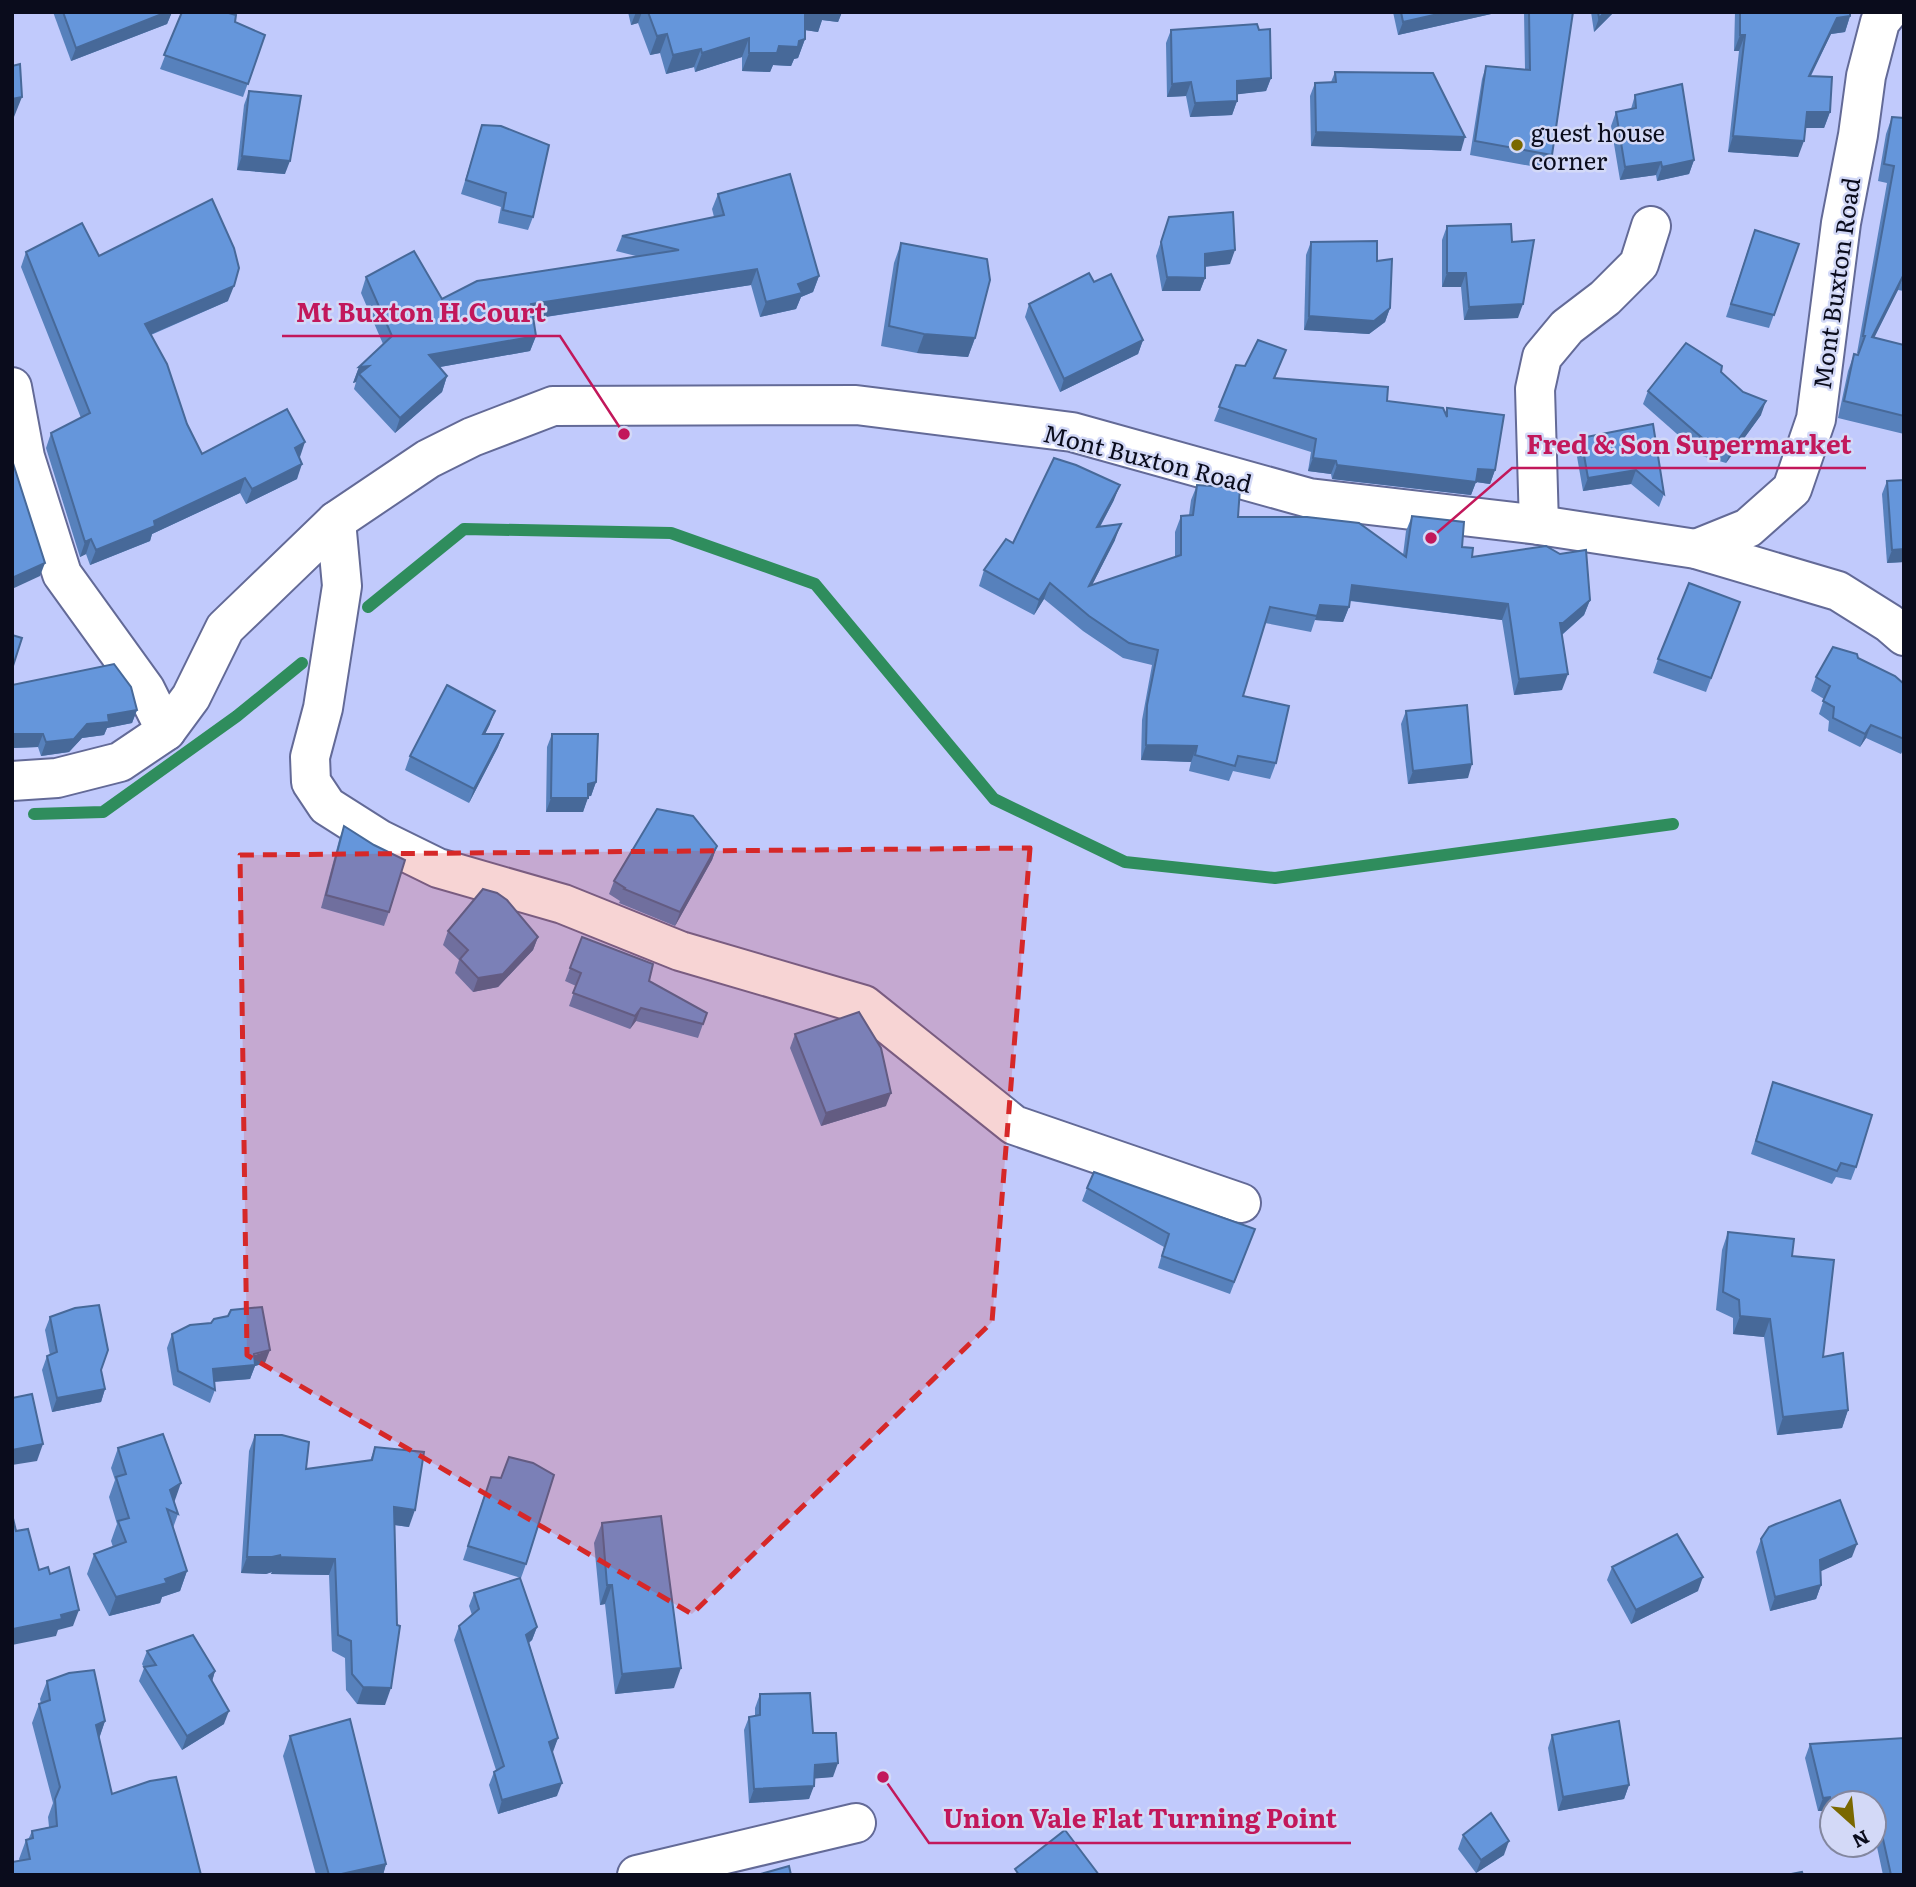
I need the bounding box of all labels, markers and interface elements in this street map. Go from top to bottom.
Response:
place label: guest house corner [1531,114,1665,177]
marker: guest house corner [1509,137,1525,153]
street label: Mont Buxton Road [1803,174,1867,391]
callout: Mt Buxton H.Court [282,289,560,336]
text: Mt Buxton H.Court [296,291,546,330]
street label: Mont Buxton Road [1040,414,1256,500]
callout: Fred & Son Supermarket [1512,421,1866,468]
text: Fred & Son Supermarket [1526,423,1852,462]
north arrow [1818,1789,1888,1859]
callout: Union Vale Flat Turning Point [929,1796,1351,1843]
text: Union Vale Flat Turning Point [943,1797,1338,1836]
text: N [1848,1824,1875,1856]

